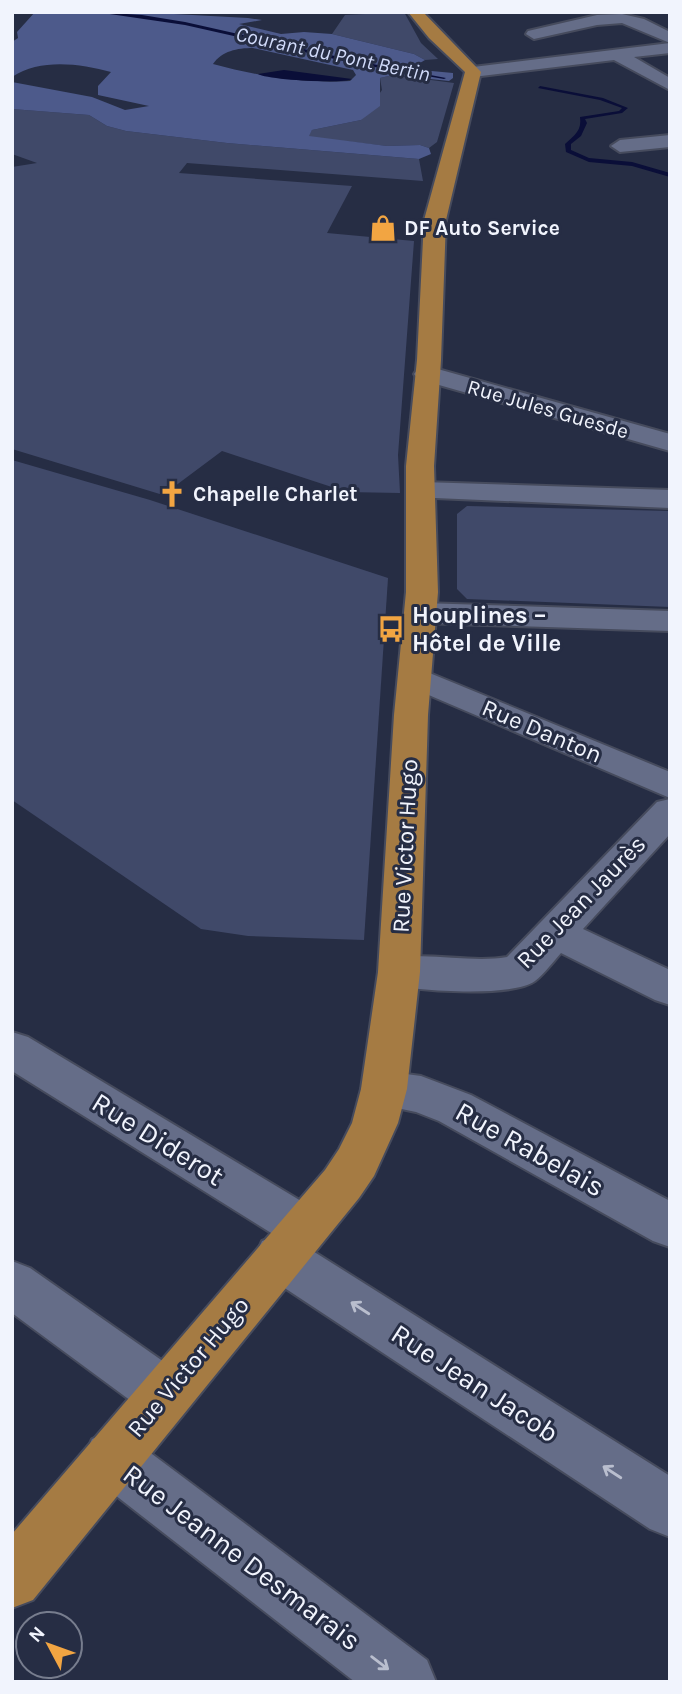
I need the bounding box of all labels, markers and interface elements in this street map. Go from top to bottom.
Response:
water label: Courant du Pont Bertin [234,22,432,86]
shop icon: DF Auto Service [368,213,398,243]
place label: DF Auto Service [404,216,560,240]
street label: Rue Jules Guesde [465,375,631,443]
church icon: Chapelle Charlet [157,479,187,509]
place label: Chapelle Charlet [193,482,358,506]
place label: Houplines – Hôtel de Ville [412,601,561,657]
bus stop icon: Houplines – Hôtel de Ville [376,614,406,644]
street label: Rue Danton [478,693,606,769]
street label: Rue Victor Hugo [386,758,424,934]
street label: Rue Jean Jaurès [511,830,651,974]
street label: Rue Diderot [86,1086,230,1192]
street label: Rue Rabelais [450,1095,610,1203]
street label: Rue Victor Hugo [121,1291,255,1443]
one-way arrow [350,1301,370,1315]
street label: Rue Jean Jacob [385,1317,565,1449]
street label: Rue Jeanne Desmarais [117,1457,367,1657]
one-way arrow [603,1464,623,1478]
north arrow [14,1610,84,1680]
text: N [24,1622,50,1647]
one-way arrow [370,1656,389,1670]

